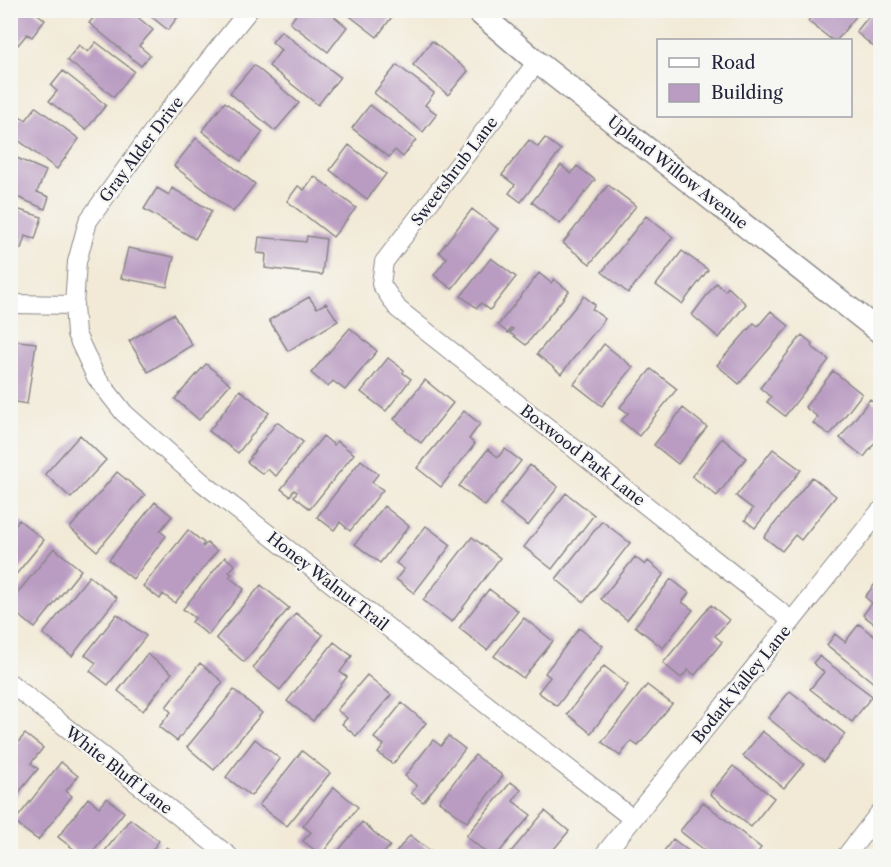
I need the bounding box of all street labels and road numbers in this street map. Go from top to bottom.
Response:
street label: Gray Alder Drive [95,92,187,206]
street label: Upland Willow Avenue [604,111,752,233]
street label: Sweetshrub Lane [407,113,501,229]
street label: Boxwood Park Lane [517,400,649,510]
street label: Honey Walnut Trail [263,527,393,635]
street label: Bodark Valley Lane [687,621,795,747]
street label: White Bluff Lane [61,721,177,818]

